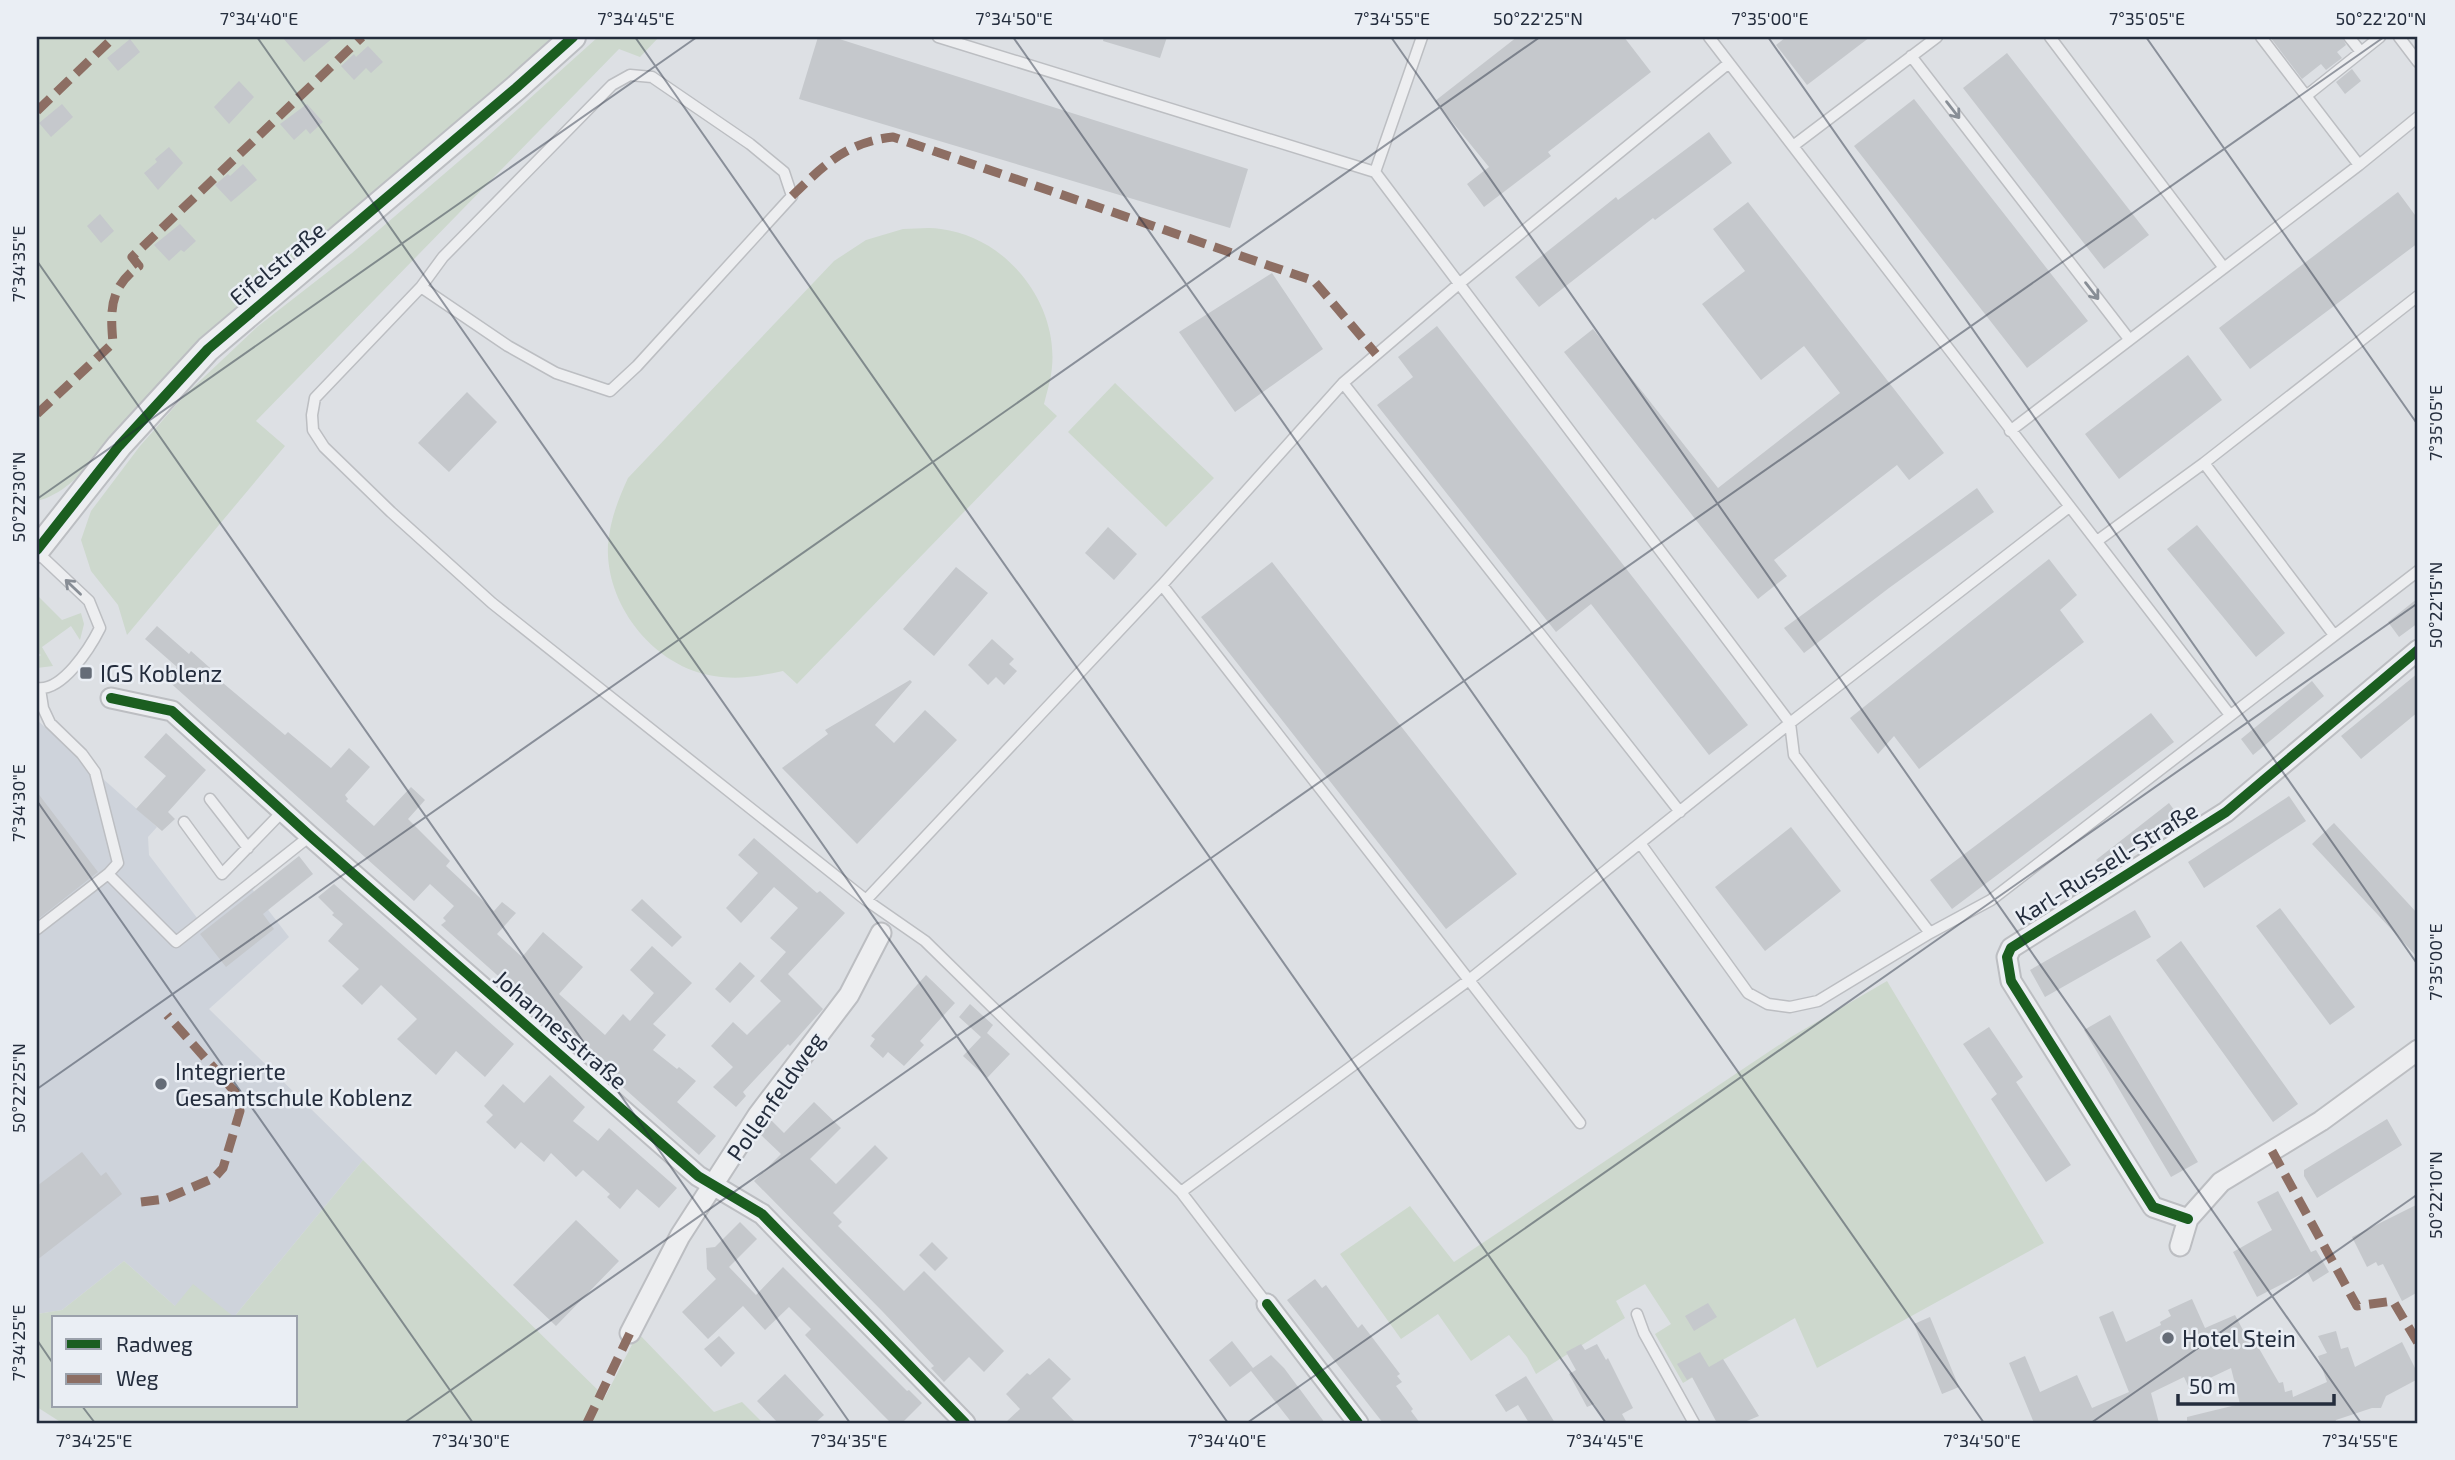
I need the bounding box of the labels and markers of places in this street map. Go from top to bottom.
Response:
place label: IGS Koblenz [100,659,222,687]
marker: IGS Koblenz [78,665,94,681]
place label: Integrierte Gesamtschule Koblenz [175,1057,412,1111]
marker: Integrierte Gesamtschule Koblenz [153,1076,169,1092]
place label: Hotel Stein [2182,1324,2296,1352]
marker: Hotel Stein [2160,1330,2176,1346]

